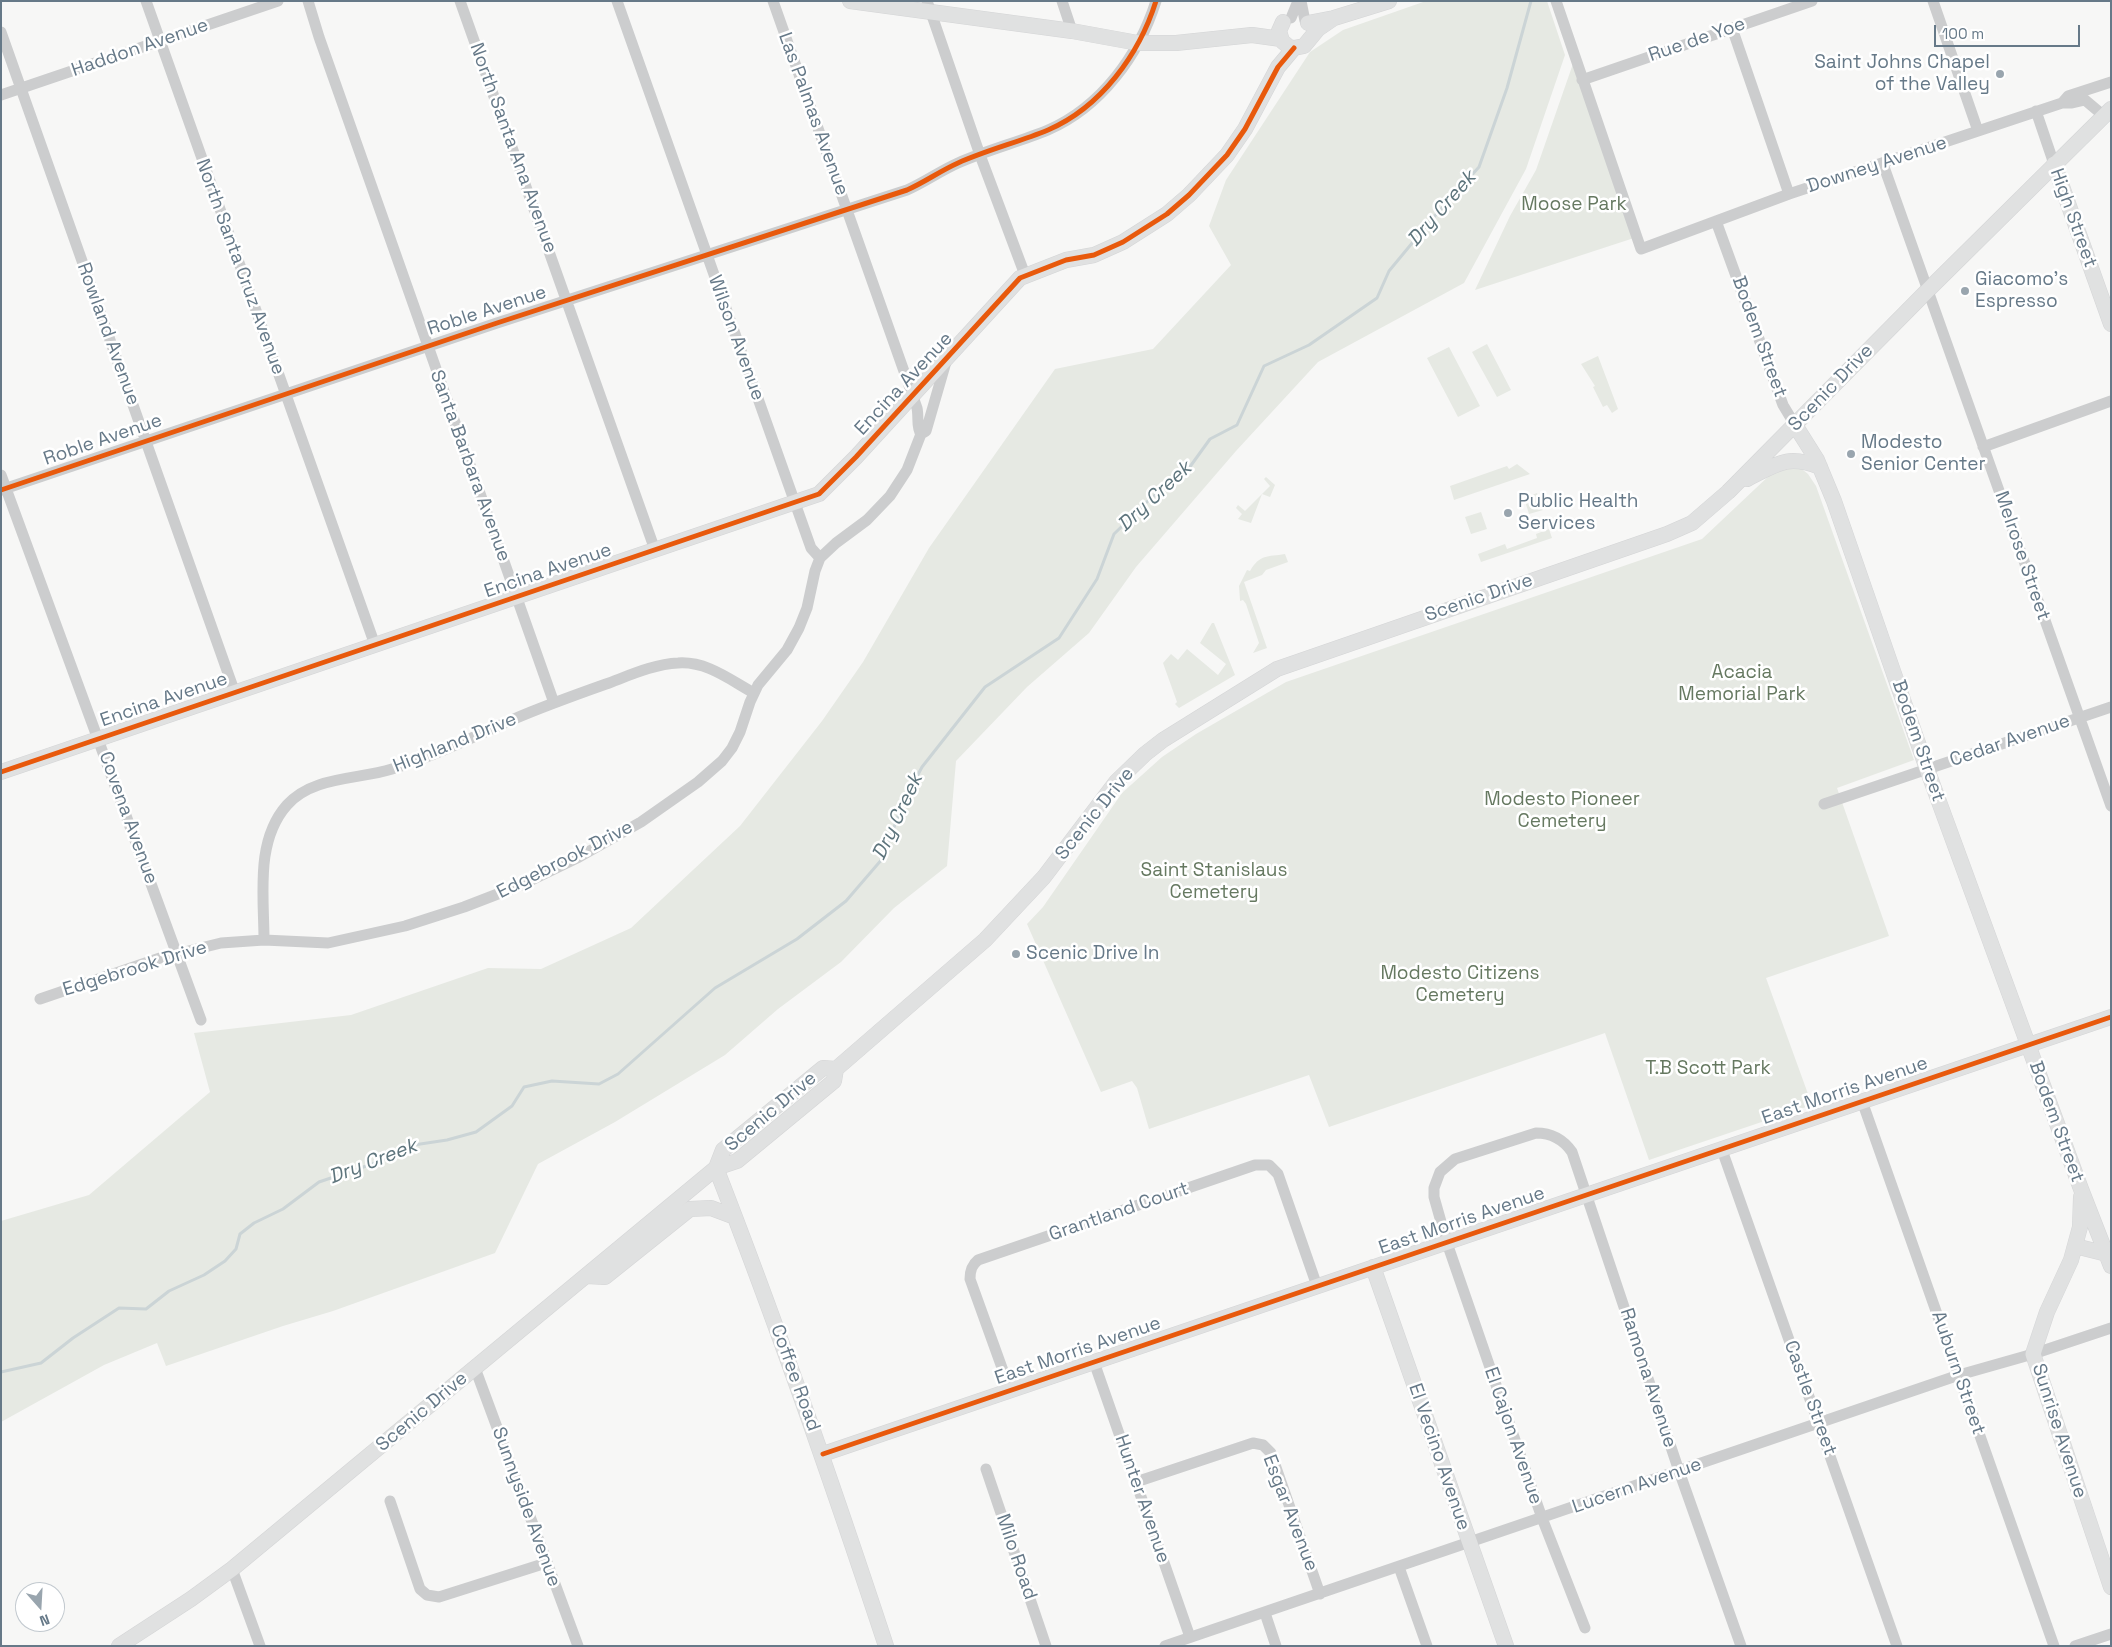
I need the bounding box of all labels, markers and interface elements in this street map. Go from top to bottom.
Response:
street label: Rue de Yoe [1646,13,1748,67]
street label: Haddon Avenue [69,14,211,82]
scale bar [1937,15,2083,47]
text: 100 m [1942,24,1984,43]
street label: Las Palmas Avenue [773,29,853,199]
street label: North Santa Ana Avenue [464,40,562,256]
place label: Saint Johns Chapel of the Valley [1814,52,1990,96]
marker: Saint Johns Chapel of the Valley [1994,68,2006,80]
street label: Downey Avenue [1804,132,1950,198]
street label: North Santa Cruz Avenue [190,156,290,378]
street label: High Street [2045,165,2101,271]
water label: Dry Creek [1403,166,1481,252]
park label: Moose Park [1521,194,1627,216]
street label: Rowland Avenue [72,260,144,408]
place label: Giacomo's Espresso [1975,269,2068,313]
street label: Wilson Avenue [703,272,769,404]
street label: Bodem Street [1727,273,1791,401]
street label: Roble Avenue [425,281,549,341]
marker: Giacomo's Espresso [1959,285,1971,297]
street label: Encina Avenue [850,328,958,440]
street label: Scenic Drive [1784,340,1878,436]
street label: Santa Barbara Avenue [425,367,515,565]
street label: Roble Avenue [41,409,165,471]
place label: Modesto Senior Center [1861,432,1986,476]
marker: Modesto Senior Center [1845,448,1857,460]
water label: Dry Creek [1113,457,1197,537]
street label: Melrose Street [1989,488,2055,624]
place label: Public Health Services [1518,491,1639,535]
marker: Public Health Services [1502,507,1514,519]
street label: Encina Avenue [481,539,615,603]
street label: Scenic Drive [1422,569,1536,627]
park label: Acacia Memorial Park [1678,662,1806,706]
street label: Encina Avenue [97,668,231,732]
street label: Bodem Street [1887,677,1949,805]
street label: Highland Drive [390,708,520,778]
street label: Cedar Avenue [1947,710,2073,772]
street label: Covena Avenue [93,749,163,887]
street label: Scenic Drive [1051,763,1139,865]
water label: Dry Creek [868,770,928,864]
park label: Modesto Pioneer Cemetery [1484,789,1640,833]
street label: Edgebrook Drive [493,816,637,904]
park label: Saint Stanislaus Cemetery [1141,860,1287,904]
street label: Edgebrook Drive [60,936,210,1002]
place label: Scenic Drive In [1026,943,1159,965]
marker: Scenic Drive In [1010,948,1022,960]
park label: Modesto Citizens Cemetery [1380,963,1540,1007]
street label: East Morris Avenue [1759,1052,1931,1130]
park label: T.B Scott Park [1645,1058,1771,1080]
street label: Bodem Street [2024,1058,2088,1186]
street label: Scenic Drive [721,1067,821,1157]
water label: Dry Creek [325,1134,421,1190]
street label: Grantland Court [1046,1177,1192,1247]
street label: East Morris Avenue [1376,1182,1548,1260]
street label: Ramona Avenue [1615,1305,1681,1451]
street label: Auburn Street [1926,1308,1990,1438]
street label: East Morris Avenue [992,1312,1164,1390]
street label: Coffee Road [765,1322,825,1434]
street label: Castle Street [1779,1338,1841,1458]
street label: Sunrise Avenue [2027,1361,2091,1501]
street label: El Cajon Avenue [1479,1364,1547,1508]
street label: Scenic Drive [372,1367,472,1457]
street label: El Vecino Avenue [1403,1381,1475,1533]
street label: Sunnyside Avenue [487,1424,565,1590]
street label: Hunter Avenue [1109,1432,1175,1566]
street label: Esgar Avenue [1257,1452,1323,1574]
street label: Lucern Avenue [1569,1453,1705,1519]
street label: Milo Road [991,1511,1041,1603]
north arrow [15,1582,65,1632]
text: N [37,1610,52,1630]

